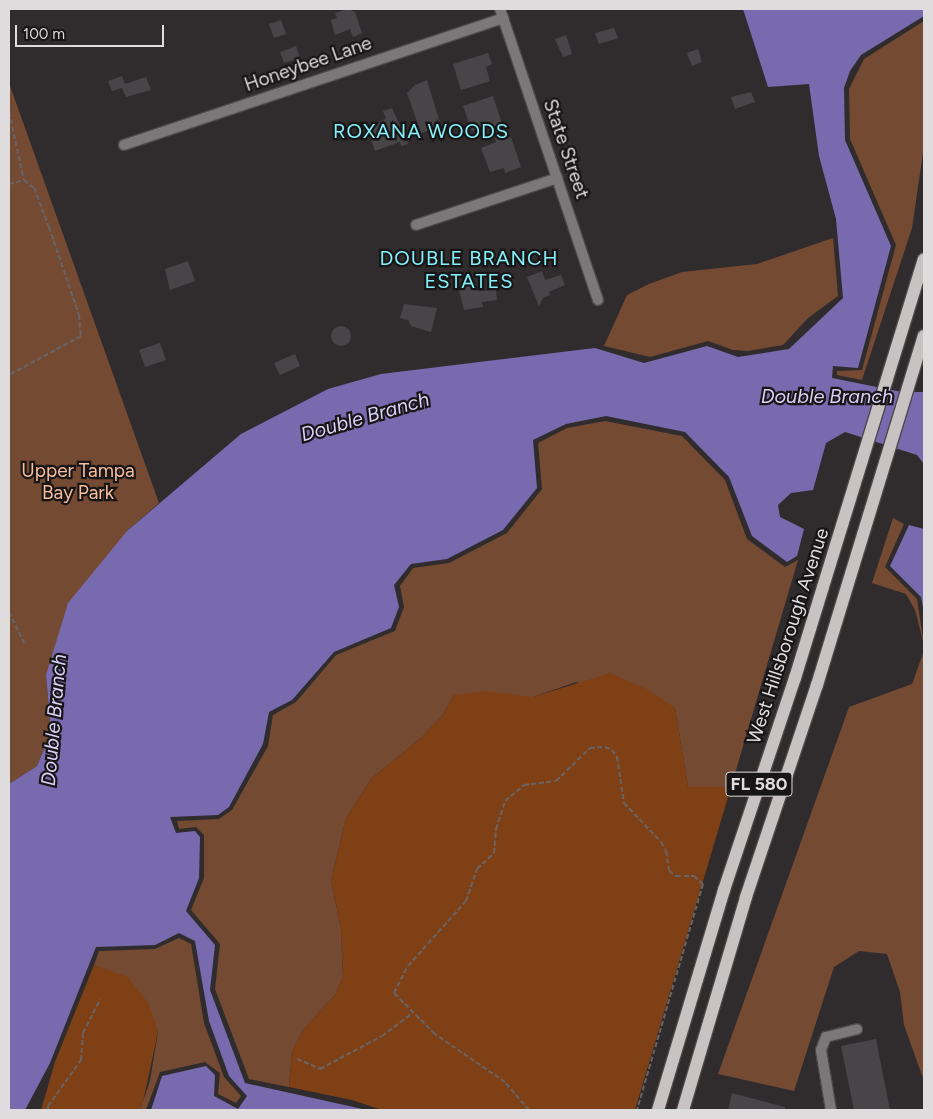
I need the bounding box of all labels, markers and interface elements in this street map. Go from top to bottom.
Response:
scale bar [18,15,166,47]
text: 100 m [23,25,65,43]
street label: Honeybee Lane [241,32,375,96]
street label: State Street [538,96,594,202]
district label: ROXANA WOODS [331,119,511,143]
district label: DOUBLE BRANCH ESTATES [378,246,560,293]
water label: Double Branch [761,384,893,408]
water label: Double Branch [298,387,432,447]
park label: Upper Tampa Bay Park [21,460,135,504]
street label: West Hillsborough Avenue [742,525,834,747]
water label: Double Branch [36,653,72,787]
road number: FL 580 [725,769,793,800]

